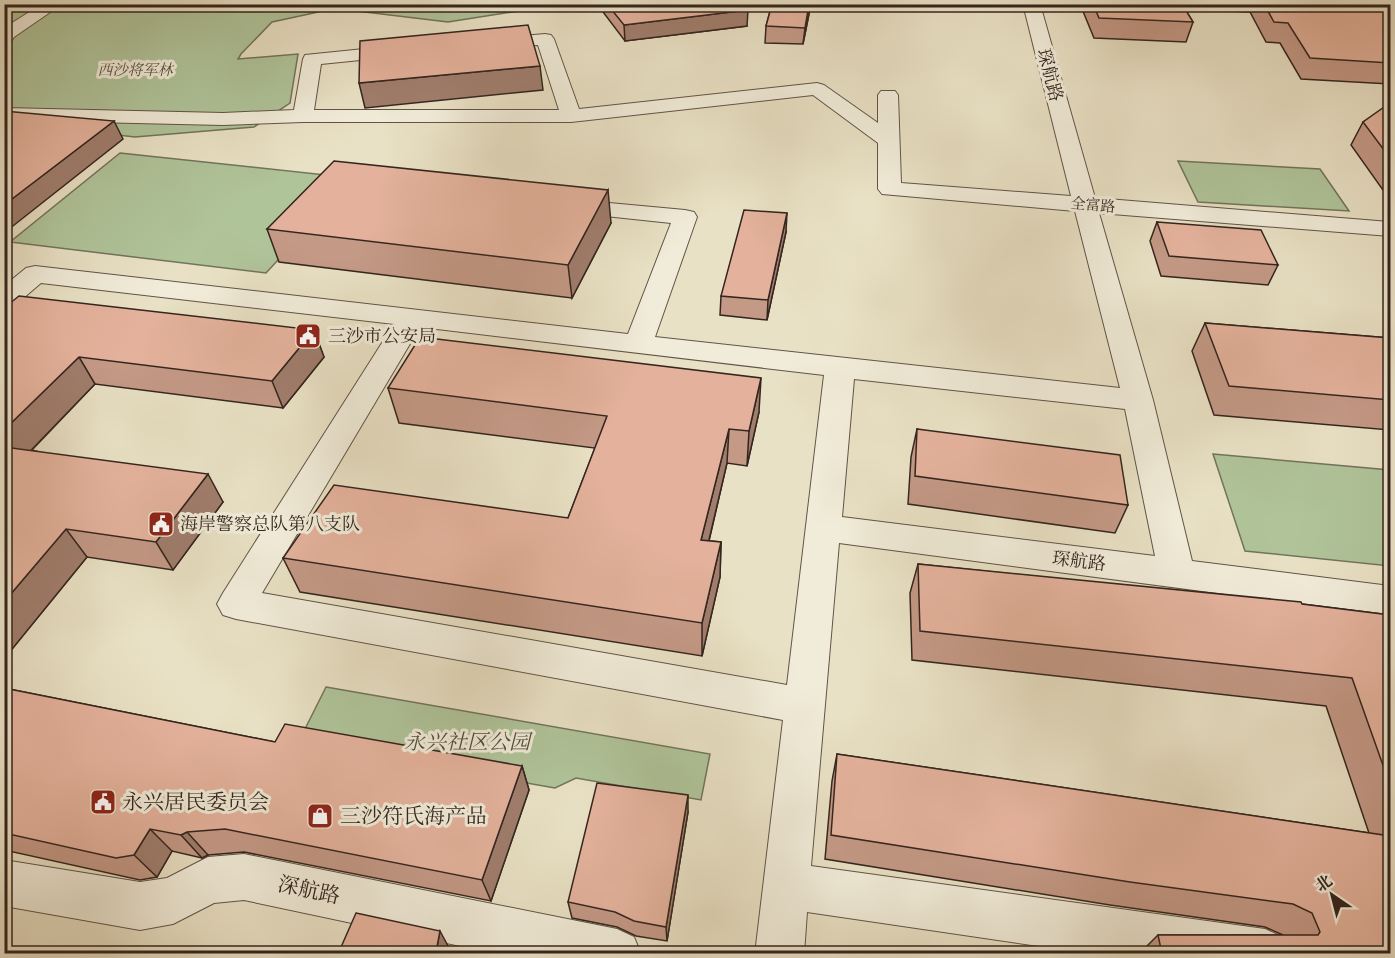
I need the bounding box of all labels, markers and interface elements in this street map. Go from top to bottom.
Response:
street label: 琛航路 [1032,46,1068,104]
park label: 西沙将军林 [97,61,174,79]
street label: 全富路 [1070,194,1116,216]
public building icon: 三沙市公安局 [293,321,323,351]
place label: 三沙市公安局 [328,325,436,347]
public building icon: 海岸警察总队第八支队 [146,509,176,539]
place label: 海岸警察总队第八支队 [180,513,360,535]
street label: 琛航路 [1051,547,1107,575]
park label: 永兴社区公园 [404,729,533,755]
public building icon: 永兴居民委员会 [88,787,118,817]
place label: 永兴居民委员会 [122,789,269,815]
shop icon: 三沙符氏海产品 [305,801,335,831]
place label: 三沙符氏海产品 [340,803,487,829]
north arrow [1302,865,1362,925]
street label: 深航路 [275,871,343,909]
text: 北 [1312,871,1336,895]

